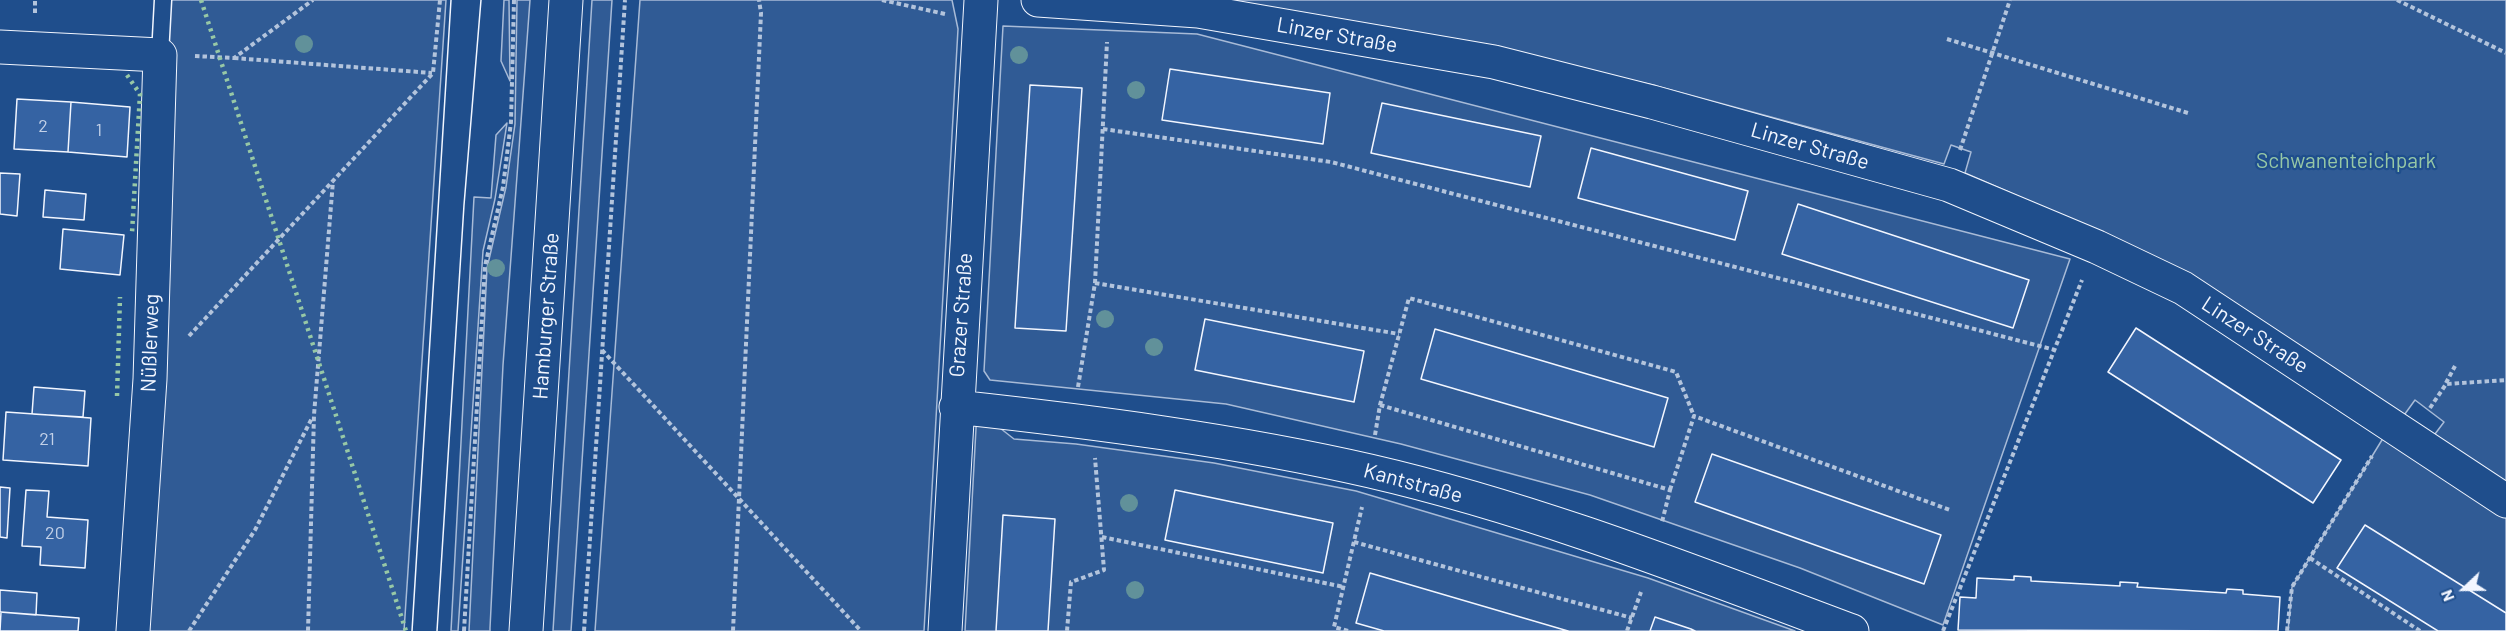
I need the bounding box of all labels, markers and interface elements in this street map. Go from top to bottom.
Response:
street label: Linzer Straße [1275,12,1399,58]
house number: 2 [38,115,48,137]
street label: Linzer Straße [1748,117,1872,175]
house number: 1 [96,119,102,141]
park label: Schwanenteichpark [2256,148,2436,174]
street label: Hamburger Straße [528,232,564,400]
street label: Grazer Straße [944,252,978,378]
street label: Linzer Straße [2197,291,2313,379]
street label: Nüßlerweg [136,293,164,393]
house number: 21 [39,428,55,450]
street label: Kantstraße [1361,458,1465,508]
house number: 20 [45,522,65,544]
north arrow [2434,559,2494,619]
text: N [2436,587,2458,604]

